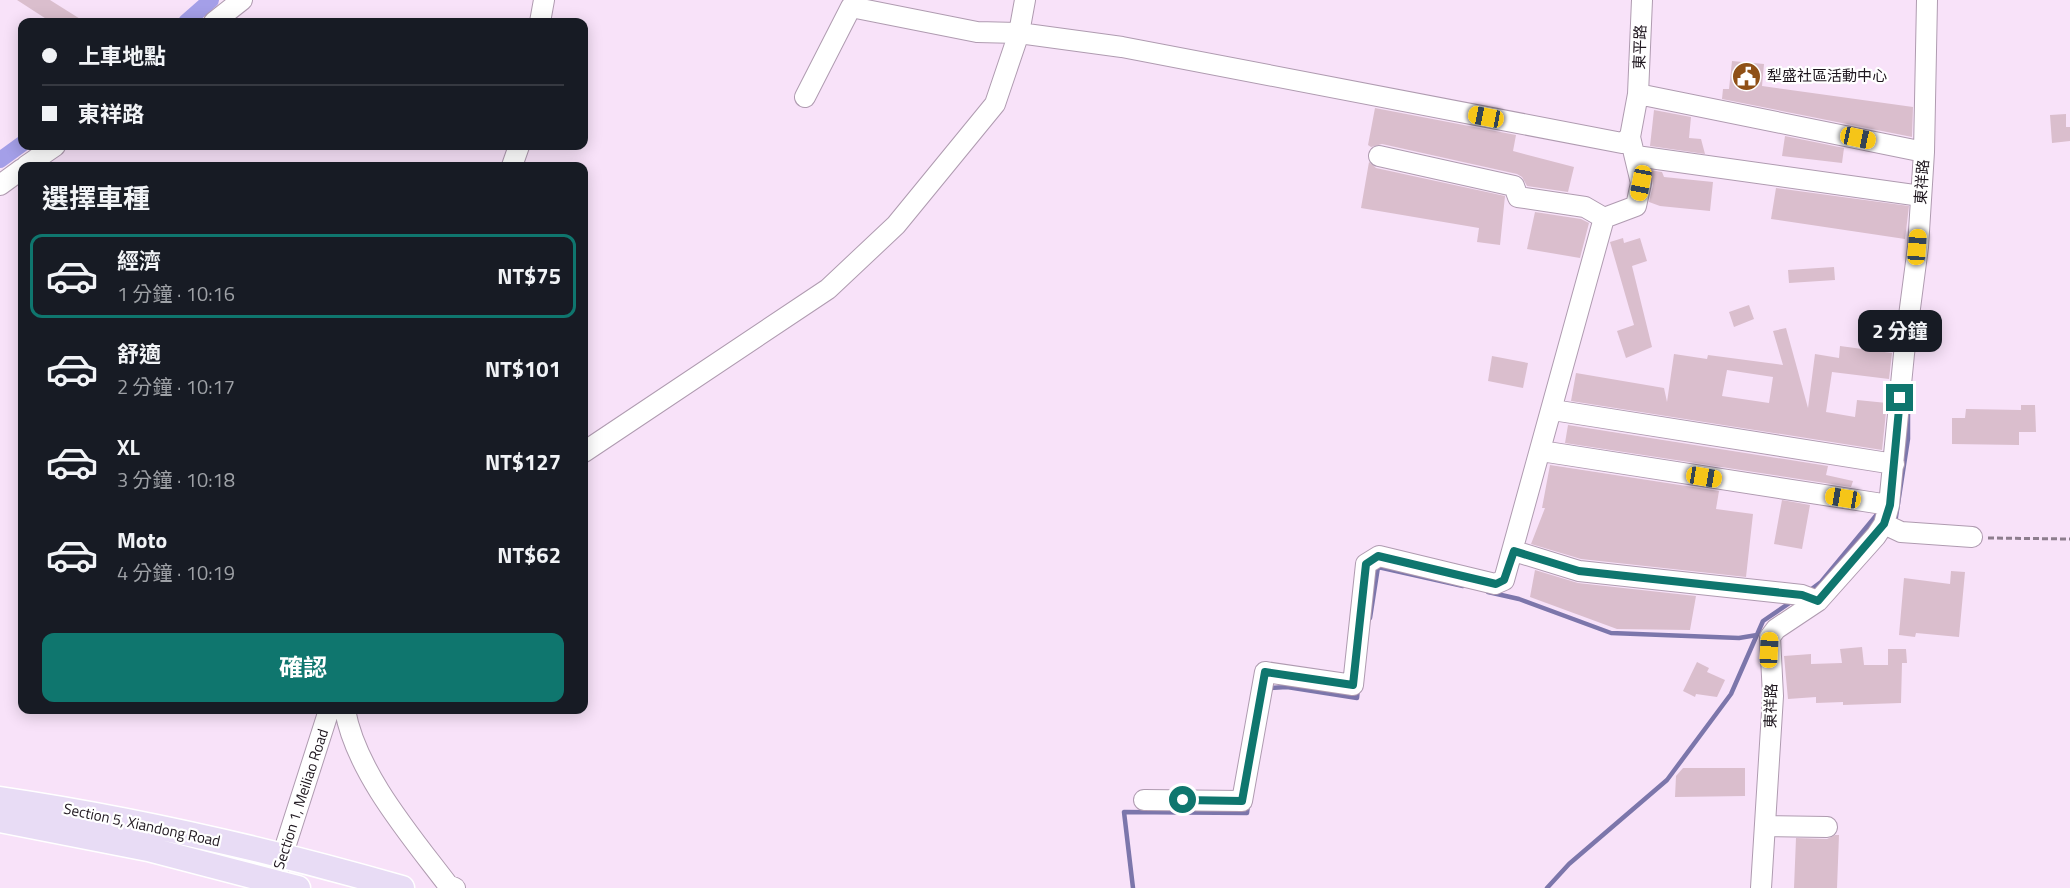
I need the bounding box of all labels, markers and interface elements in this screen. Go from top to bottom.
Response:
street label: 東平路 [1627,24,1652,70]
text: 上車地點 [78,39,166,73]
public building icon: 犁盛社區活動中心 [1730,60,1762,92]
place label: 犁盛社區活動中心 [1767,64,1887,87]
text: 東祥路 [78,97,144,131]
car [1467,105,1505,129]
car [1839,125,1877,151]
street label: 東祥路 [1908,159,1935,205]
car [1629,164,1653,202]
text: 選擇車種 [42,177,150,218]
car [1907,228,1927,266]
text: 經濟 [117,244,161,278]
icon: car [45,249,99,303]
text: NT$75 [497,259,561,293]
text: 1 分鐘 · 10:16 [117,278,235,309]
callout: 2 分鐘 [1858,311,1942,353]
text: 2 分鐘 [1872,315,1928,346]
text: 舒適 [117,337,161,371]
icon: car [45,342,99,396]
text: NT$101 [485,352,561,386]
text: 2 分鐘 · 10:17 [117,371,235,402]
route end [1886,384,1913,411]
text: XL [117,430,140,464]
icon: car [45,435,99,489]
text: NT$127 [485,445,561,479]
text: 3 分鐘 · 10:18 [117,464,235,495]
car [1685,465,1723,489]
car [1824,486,1862,510]
text: Moto [117,523,167,557]
icon: car [45,528,99,582]
text: NT$62 [497,538,561,572]
text: 4 分鐘 · 10:19 [117,557,235,588]
car [1759,632,1779,668]
button: 確認 [42,633,564,702]
street label: 東祥路 [1759,683,1782,729]
street label: Section 1, Meiliao Road [267,726,334,872]
route start [1169,786,1196,813]
street label: Section 5, Xiandong Road [62,797,223,852]

